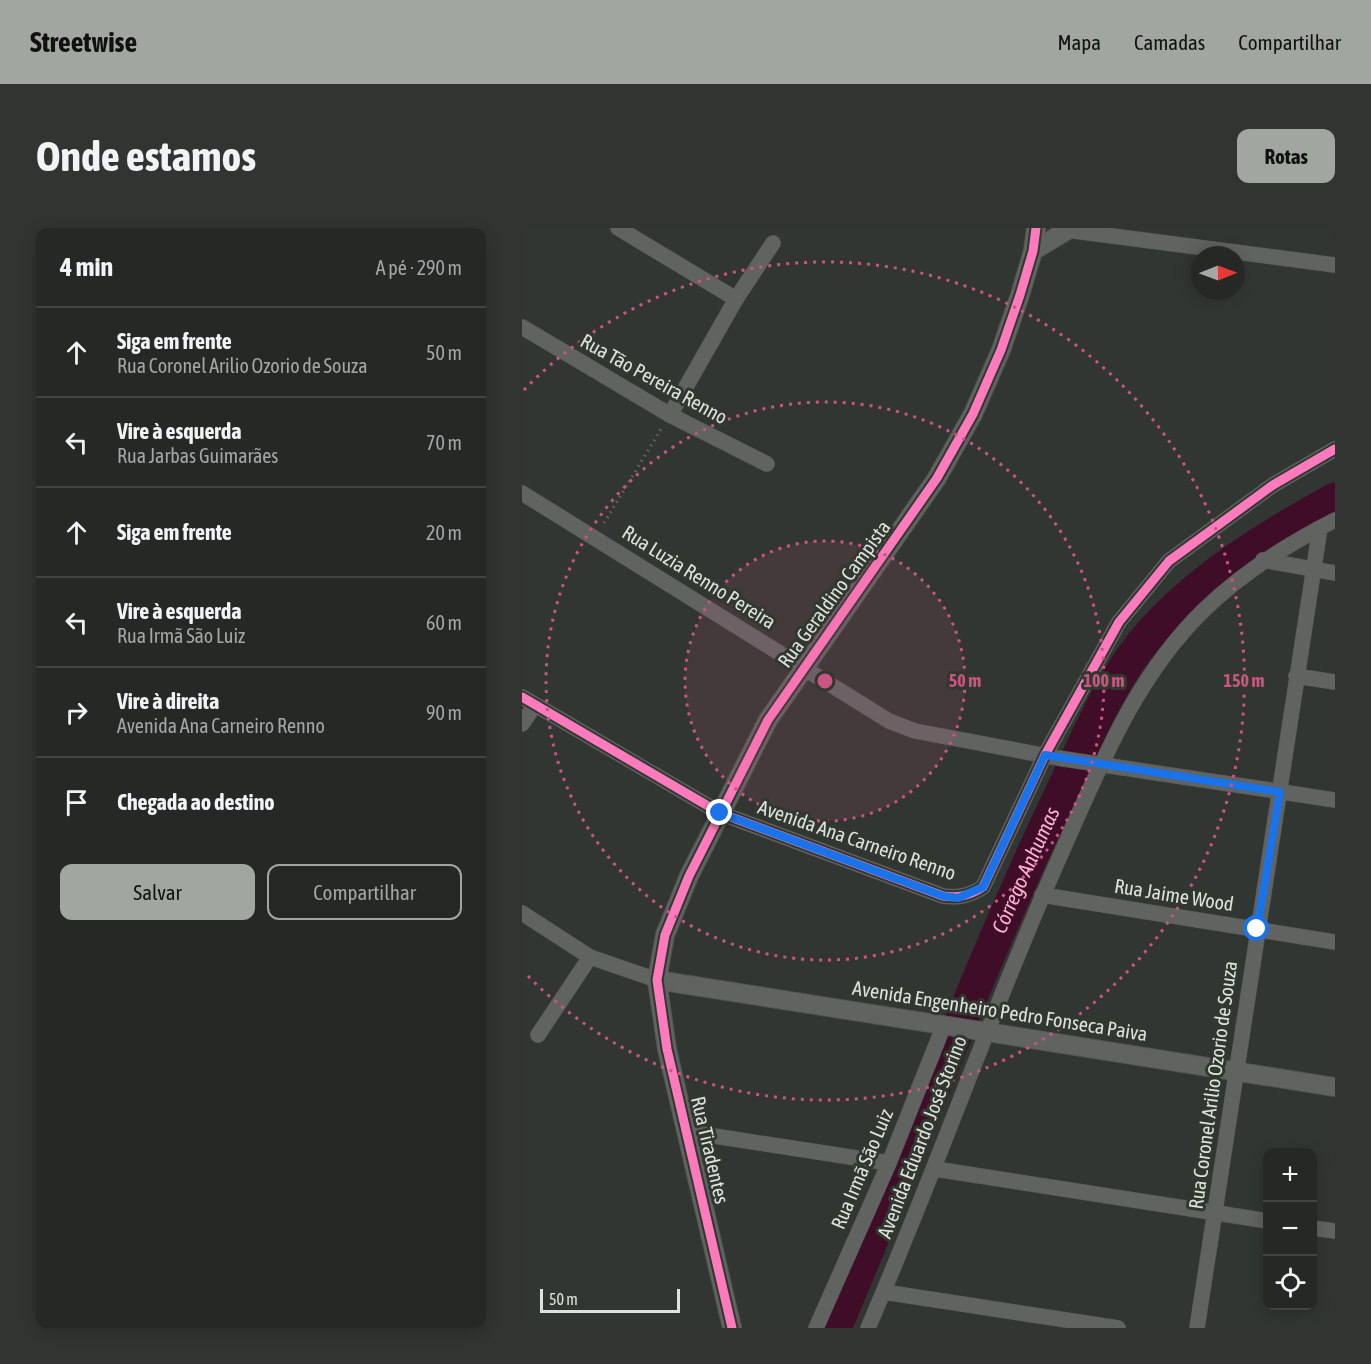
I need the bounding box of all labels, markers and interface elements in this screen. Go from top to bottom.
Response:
text: Streetwise [30,26,137,58]
text: Mapa [1057,30,1101,54]
text: Camadas [1134,30,1205,54]
text: Compartilhar [1238,30,1341,54]
button: Rotas [1237,129,1335,183]
text: Onde estamos [36,132,256,180]
north arrow [1191,246,1245,300]
text: 4 min [60,252,113,282]
text: A pé · 290 m [376,256,462,279]
text: Siga em frente [117,328,232,354]
street label: Rua Tão Pereira Renno [577,329,732,428]
icon: ahead [60,336,93,369]
text: 50 m [426,341,462,364]
text: Rua Coronel Arilio Ozorio de Souza [117,354,368,377]
text: Vire à esquerda [117,418,242,444]
icon: left [60,426,93,459]
text: 70 m [426,431,462,454]
text: Rua Jarbas Guimarães [117,444,278,467]
icon: ahead [60,516,93,549]
street label: Rua Geraldino Campista [773,516,895,672]
text: Siga em frente [117,519,232,545]
street label: Rua Luzia Renno Pereira [618,520,780,633]
text: 20 m [426,521,462,544]
text: Vire à esquerda [117,598,242,624]
icon: left [60,606,93,639]
text: 60 m [426,611,462,634]
text: Rua Irmã São Luiz [117,624,245,647]
text: 50 m [949,670,981,691]
text: 100 m [1084,670,1124,691]
text: 150 m [1224,670,1264,691]
centre of rings [815,671,835,691]
text: Vire à direita [117,688,219,714]
icon: right [60,696,93,729]
text: 90 m [426,701,462,724]
text: Avenida Ana Carneiro Renno [117,714,325,737]
icon: arrive [60,786,93,819]
text: Chegada ao destino [117,789,275,815]
street label: Avenida Ana Carneiro Renno [755,795,959,884]
route end [706,799,732,825]
water label: Córrego Anhumas [986,803,1064,937]
button: Salvar [60,864,255,920]
button: Compartilhar [267,864,462,920]
street label: Rua Jaime Wood [1113,874,1235,915]
route start [1243,915,1269,941]
street label: Rua Coronel Arilio Ozorio de Souza [1184,959,1241,1211]
street label: Avenida Engenheiro Pedro Fonseca Paiva [851,976,1149,1045]
street label: Avenida Eduardo José Storino [872,1032,971,1241]
street label: Rua Tiradentes [687,1094,734,1206]
street label: Rua Irmã São Luiz [826,1105,897,1232]
map controls [1263,1148,1317,1310]
button: + [1263,1148,1317,1202]
button: − [1263,1202,1317,1256]
button: locate [1263,1256,1317,1310]
scale bar [540,1286,680,1314]
text: 50 m [549,1290,578,1308]

